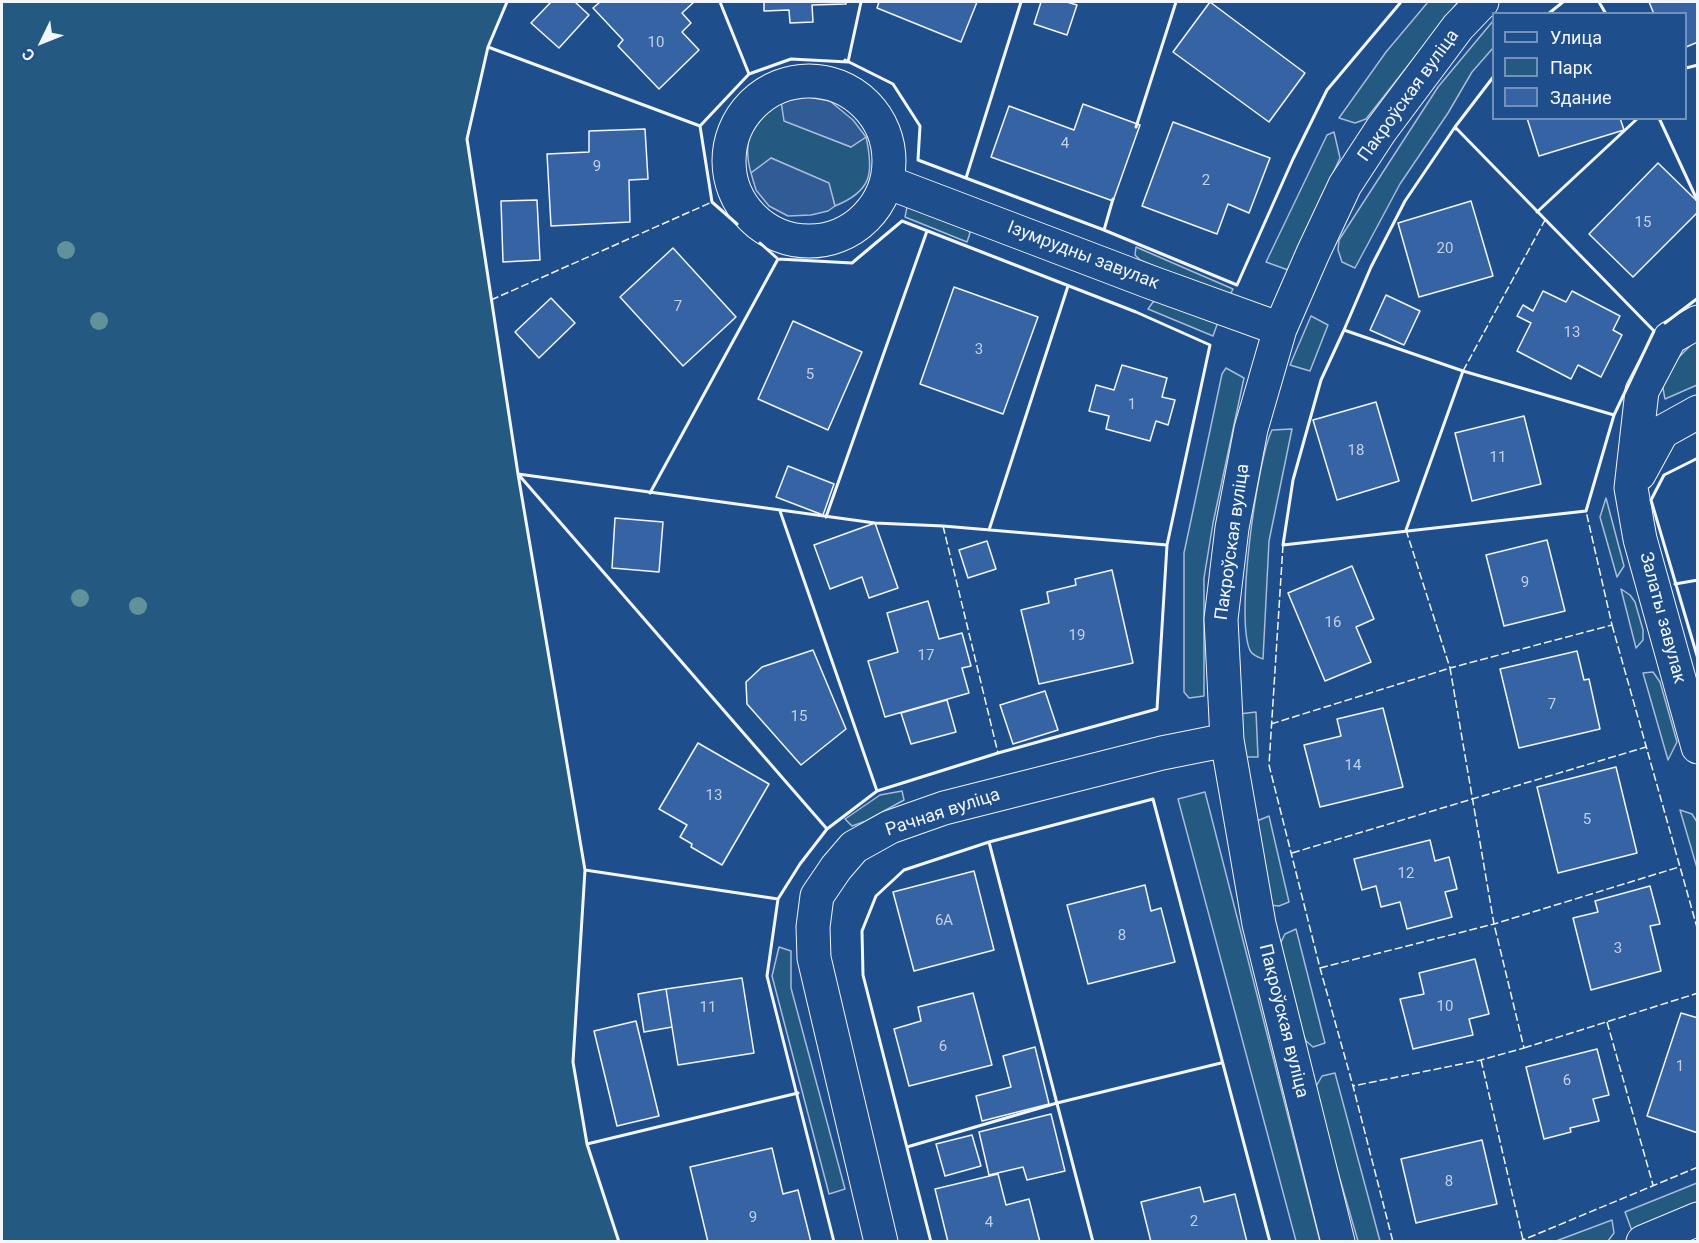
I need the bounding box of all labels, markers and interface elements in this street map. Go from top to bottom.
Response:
north arrow [12,12,72,72]
legend [1492,12,1687,120]
street label: Пакроўская вуліца [1354,26,1464,166]
text: Улица [1550,27,1602,48]
house number: 10 [648,34,664,52]
text: С [18,44,39,65]
text: Парк [1550,57,1592,78]
text: Здание [1550,87,1612,108]
house number: 4 [1061,135,1069,153]
house number: 9 [593,158,601,176]
house number: 2 [1202,172,1210,190]
house number: 15 [1635,214,1651,232]
street label: Ізумрудны завулак [1004,217,1162,295]
house number: 20 [1437,240,1453,258]
house number: 7 [674,298,682,316]
house number: 13 [1564,324,1580,342]
house number: 3 [975,341,983,359]
house number: 5 [806,366,814,384]
house number: 1 [1128,396,1136,414]
house number: 18 [1348,442,1364,460]
house number: 11 [1490,449,1506,467]
street label: Пакроўская вуліца [1211,462,1255,622]
street label: Залаты завулак [1634,550,1690,686]
house number: 9 [1521,574,1529,592]
house number: 16 [1325,614,1341,632]
house number: 19 [1069,627,1085,645]
house number: 17 [918,647,934,665]
house number: 7 [1548,696,1556,714]
house number: 15 [791,708,807,726]
house number: 14 [1345,757,1361,775]
street label: Рачная вуліца [883,784,1003,842]
house number: 13 [706,787,722,805]
house number: 5 [1583,811,1591,829]
house number: 12 [1398,865,1414,883]
house number: 6А [935,912,953,930]
house number: 8 [1118,927,1126,945]
house number: 3 [1614,940,1622,958]
street label: Пакроўская вуліца [1253,942,1313,1100]
house number: 10 [1437,998,1453,1016]
house number: 11 [700,999,716,1017]
house number: 6 [939,1038,947,1056]
house number: 1 [1676,1058,1684,1076]
house number: 6 [1563,1072,1571,1090]
house number: 8 [1445,1173,1453,1191]
house number: 9 [749,1209,757,1227]
house number: 2 [1190,1213,1198,1231]
house number: 4 [985,1214,993,1232]

